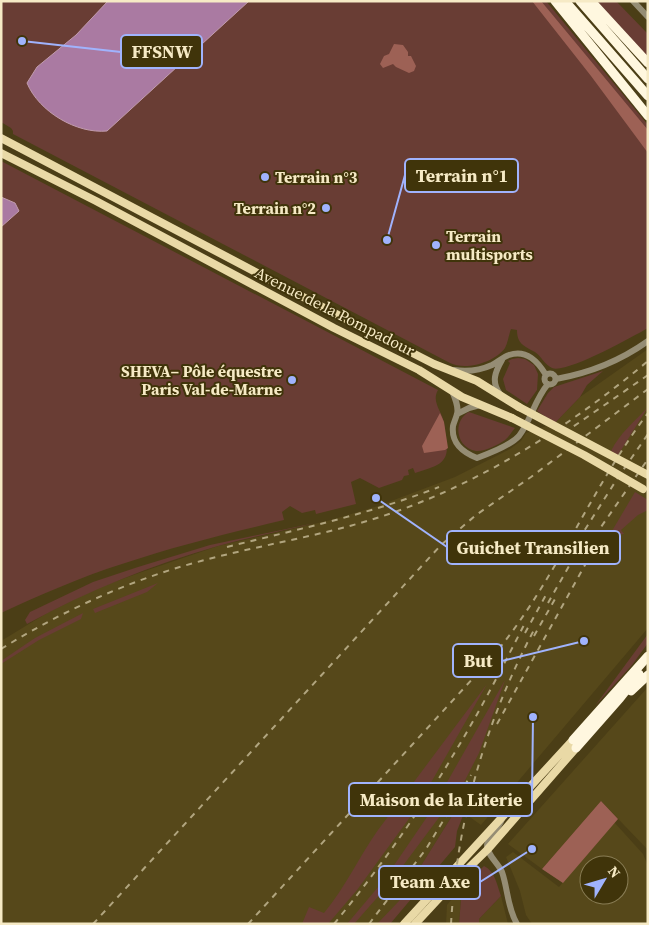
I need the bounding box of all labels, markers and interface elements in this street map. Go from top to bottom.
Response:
callout: FFSNW [121,35,202,68]
text: FFSNW [131,39,193,64]
callout: Terrain n°1 [405,159,518,192]
text: Terrain n°1 [416,163,508,188]
place label: Terrain n°3 [275,166,358,188]
marker: Terrain n°3 [259,171,271,183]
place label: Terrain n°2 [234,197,316,219]
marker: Terrain n°2 [320,202,332,214]
place label: Terrain multisports [446,225,533,265]
marker: Terrain multisports [430,239,442,251]
street label: Avenue de la Pompadour [251,261,419,361]
place label: SHEVA– Pôle équestre Paris Val-de-Marne [121,360,282,400]
marker: SHEVA– Pôle équestre Paris Val-de-Marne [286,374,298,386]
callout: Guichet Transilien [447,531,620,564]
text: Guichet Transilien [456,535,610,560]
callout: But [453,644,502,677]
text: But [464,648,493,673]
callout: Maison de la Literie [349,783,532,816]
text: Maison de la Literie [360,787,522,812]
north arrow [579,855,629,905]
text: N [603,862,625,882]
callout: Team Axe [379,866,480,899]
text: Team Axe [390,869,470,894]

